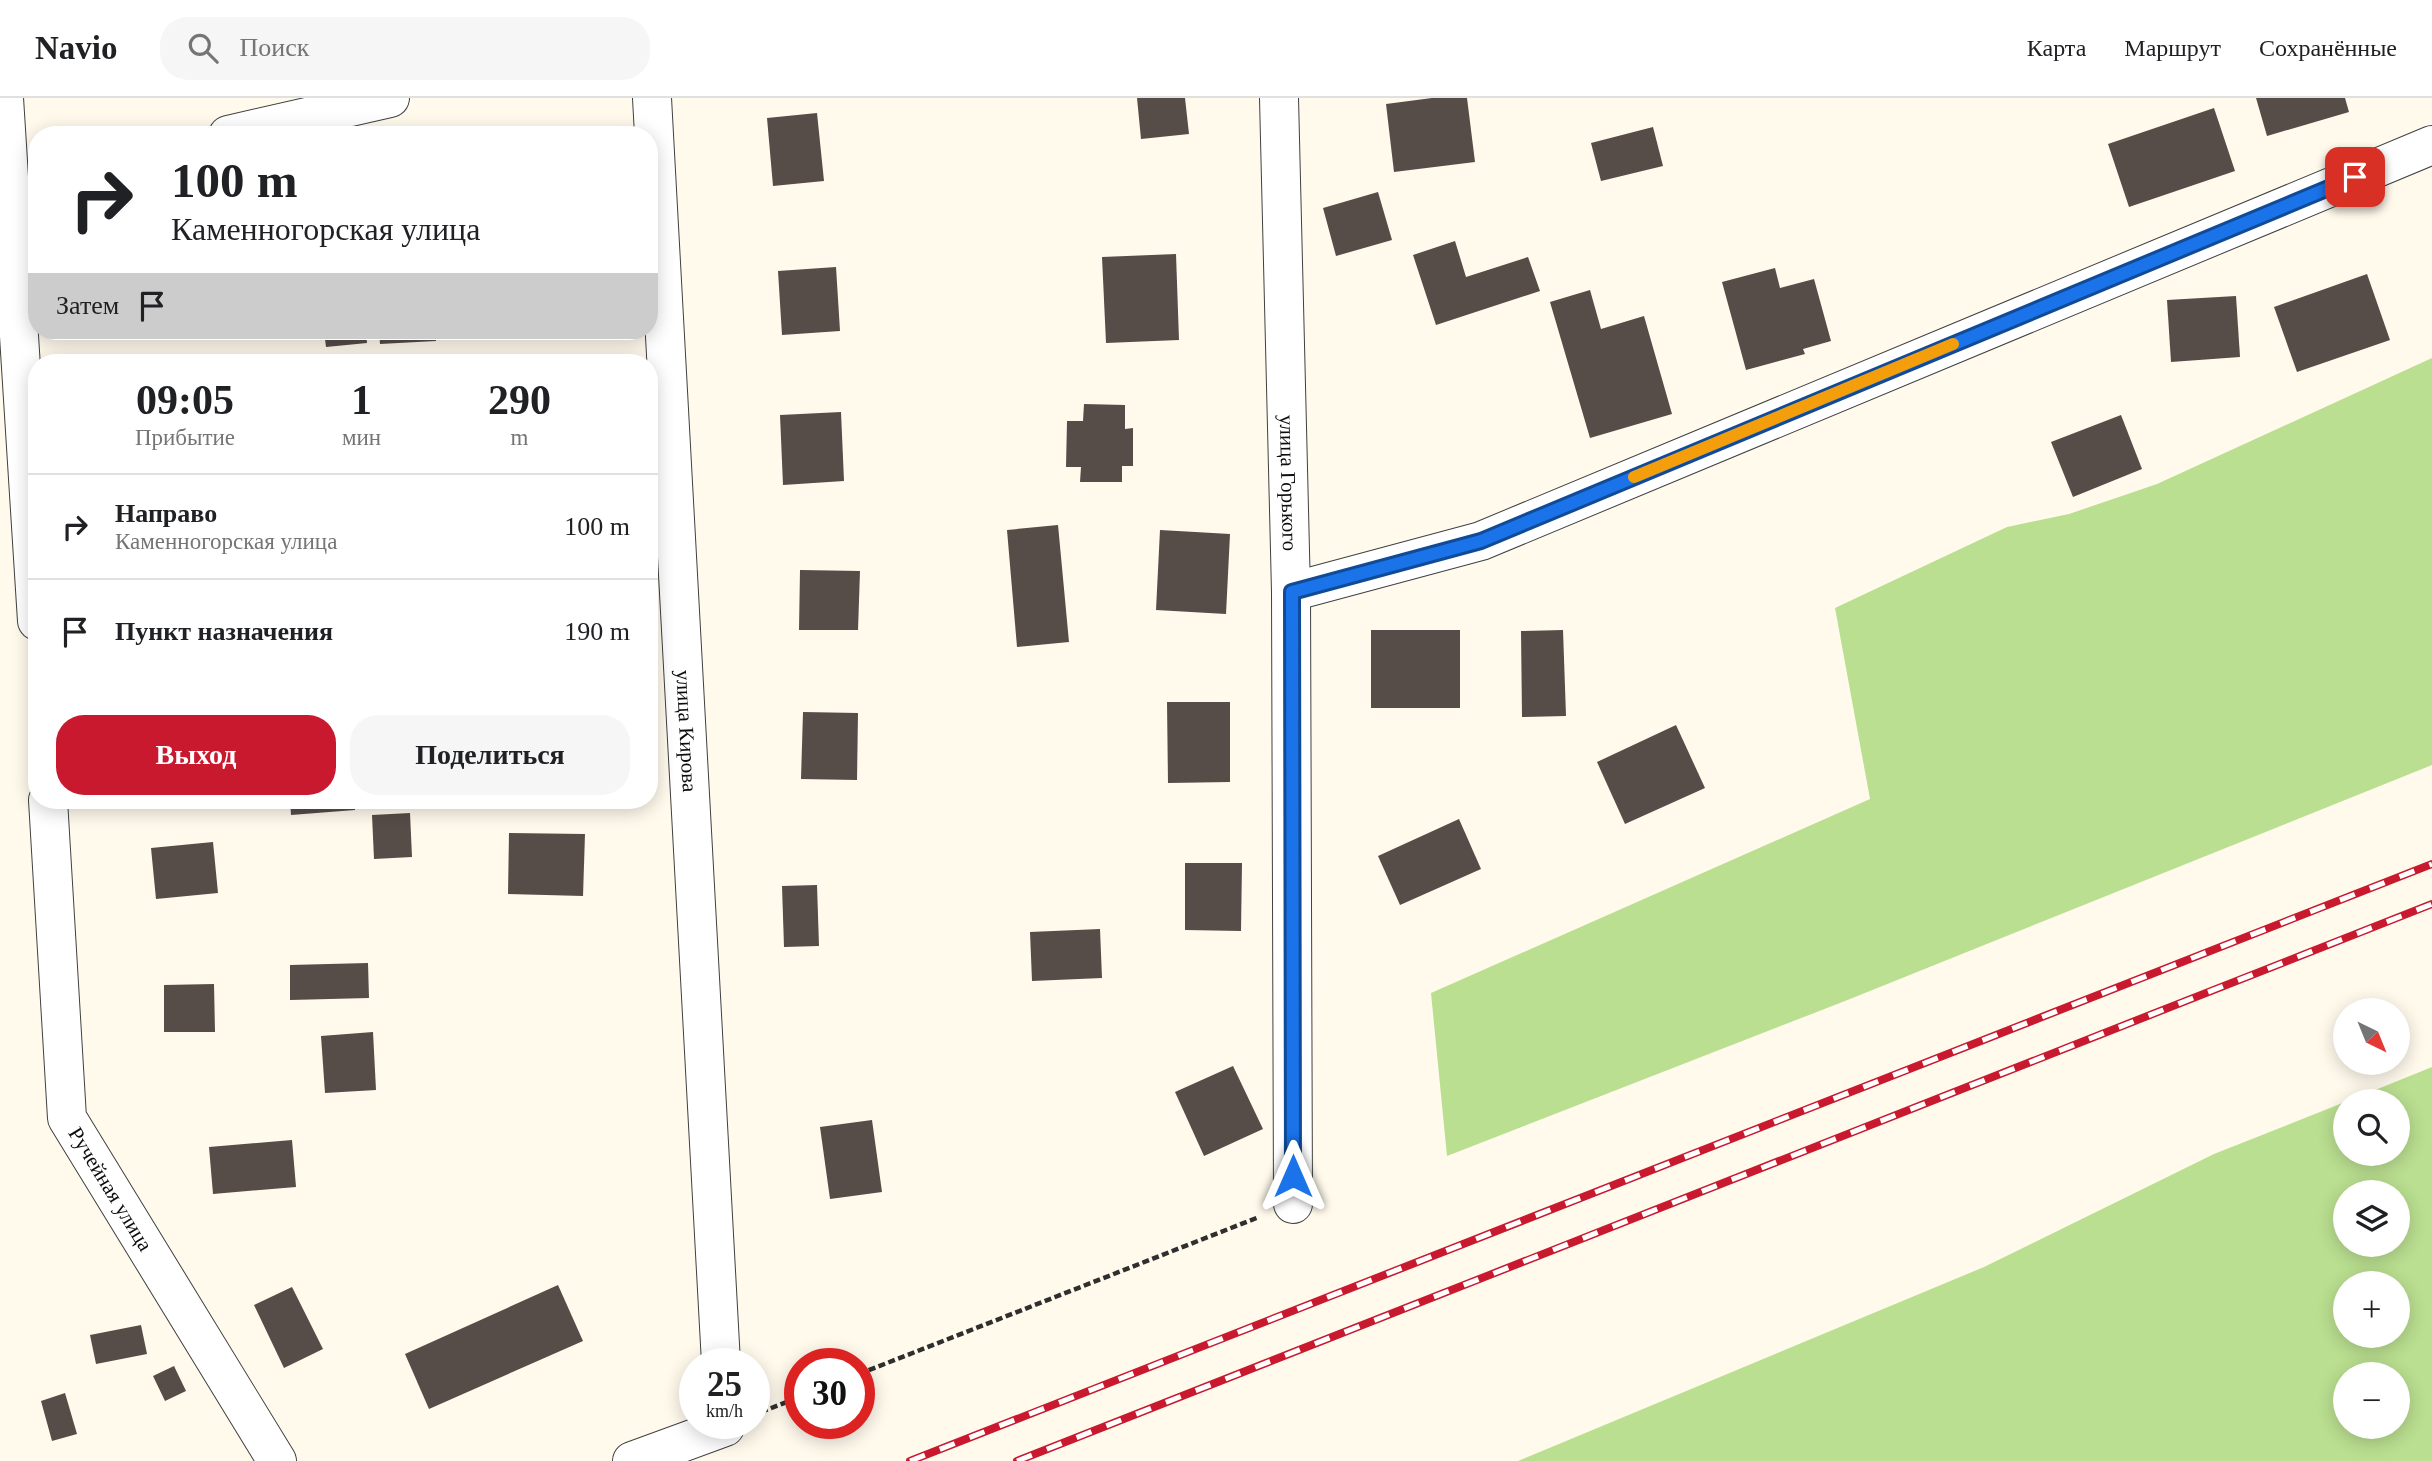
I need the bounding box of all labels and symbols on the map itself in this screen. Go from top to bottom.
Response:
pin [2325,147,2385,207]
street label: улица Горького [1275,414,1302,551]
street label: улица Кирова [671,669,702,793]
north arrow [2333,998,2410,1074]
street label: Ручейная улица [64,1123,158,1256]
position arrow [1256,1139,1330,1213]
speed limit sign: 30 [784,1348,875,1439]

